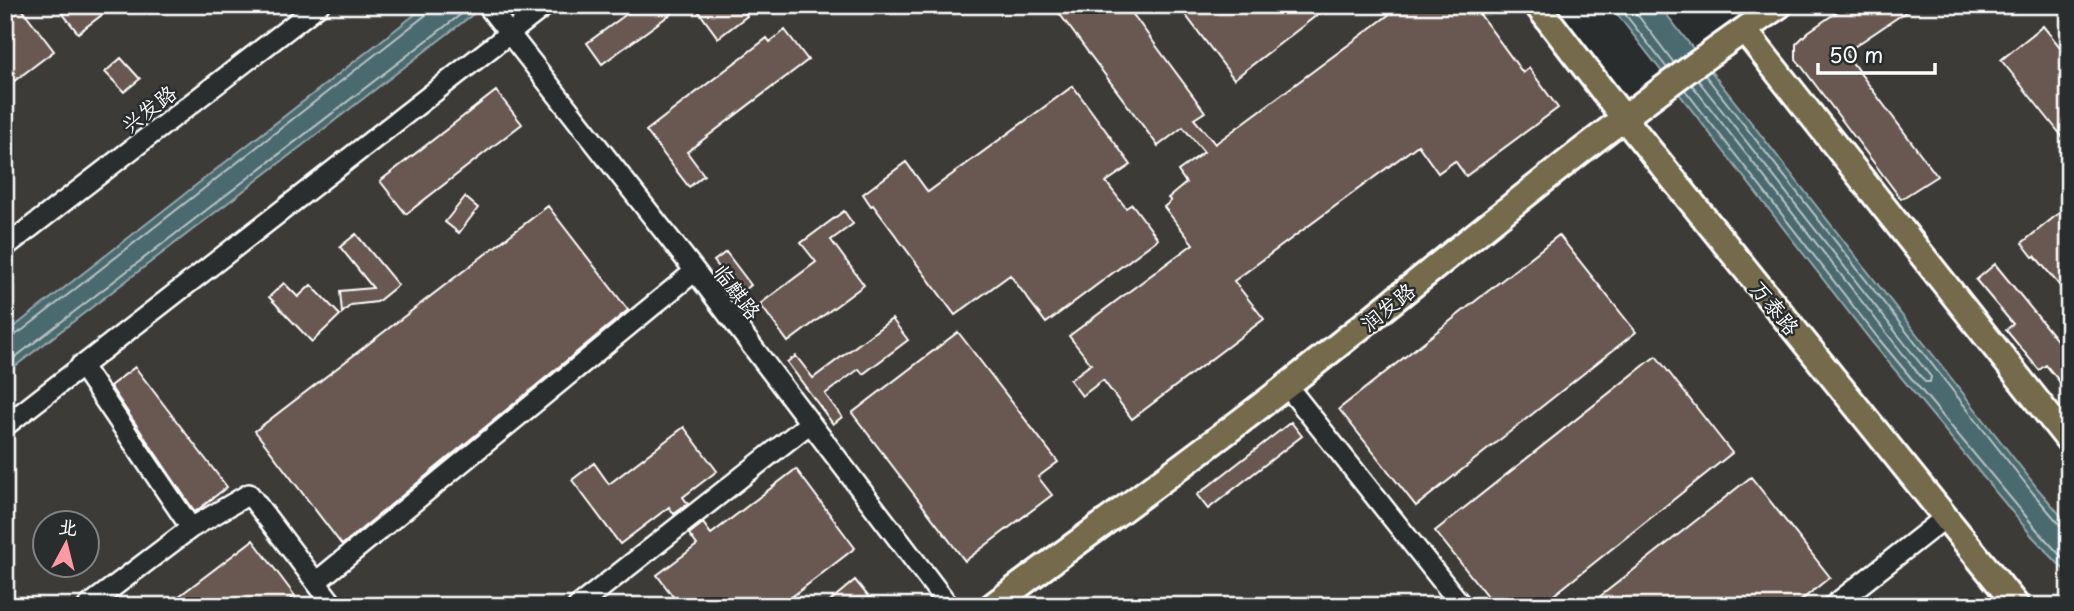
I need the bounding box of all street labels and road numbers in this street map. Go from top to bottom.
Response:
street label: 兴发路 [113,76,183,140]
street label: 临麒路 [706,256,770,326]
street label: 万泰路 [1744,272,1808,342]
street label: 润发路 [1352,274,1422,338]

